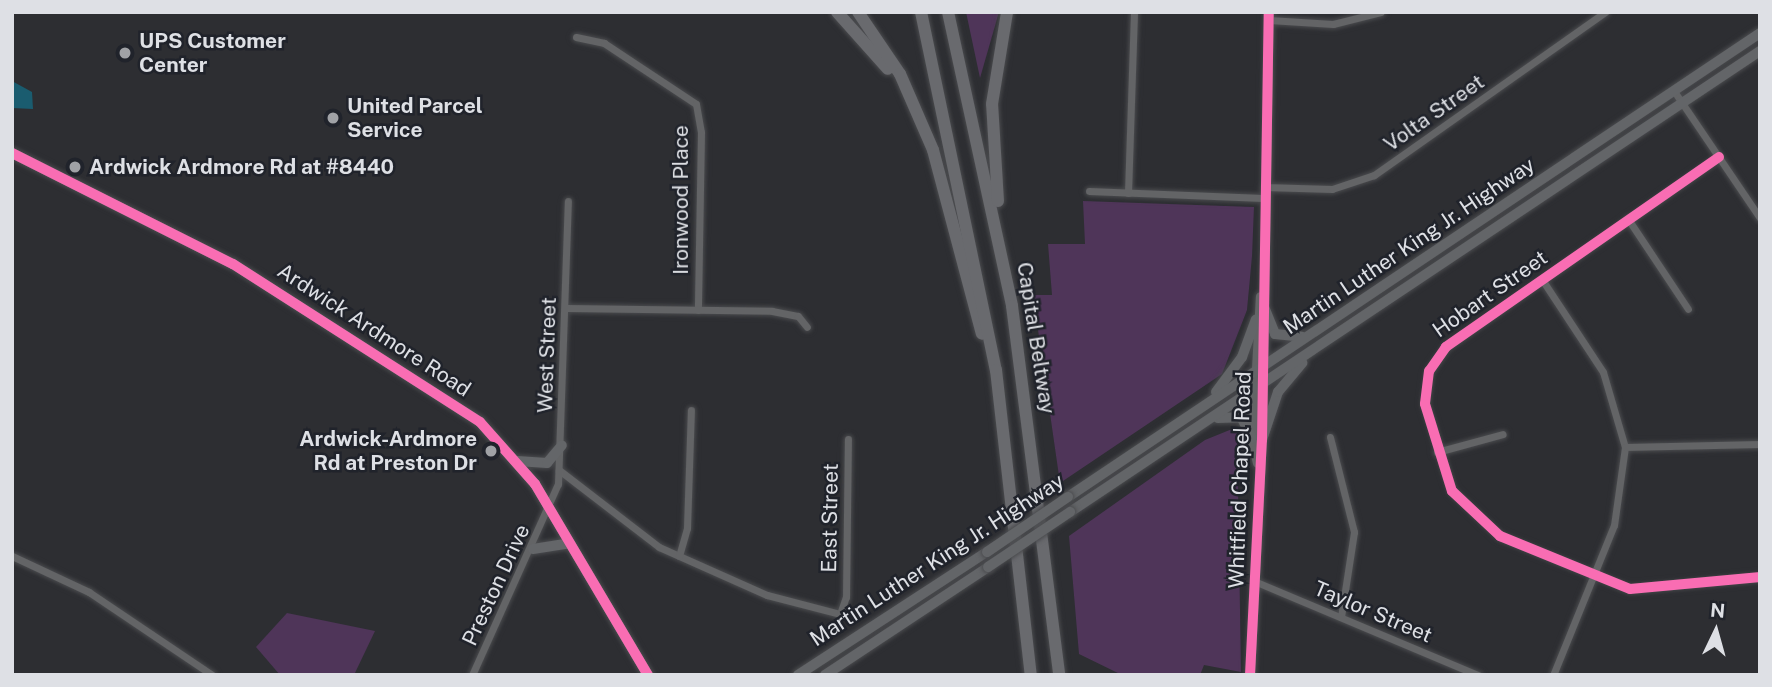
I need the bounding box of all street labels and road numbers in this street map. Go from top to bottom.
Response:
street label: Volta Street [1379,69,1489,157]
street label: Ironwood Place [668,125,694,275]
street label: Martin Luther King Jr. Highway [1278,152,1540,340]
street label: Hobart Street [1428,245,1552,343]
street label: Ardwick Ardmore Road [273,258,475,402]
street label: Capital Beltway [1012,260,1060,416]
street label: West Street [532,297,562,413]
street label: Whitfield Chapel Road [1224,371,1256,589]
street label: East Street [816,463,844,573]
street label: Martin Luther King Jr. Highway [805,468,1069,652]
street label: Preston Drive [457,520,535,650]
street label: Taylor Street [1310,576,1436,648]

